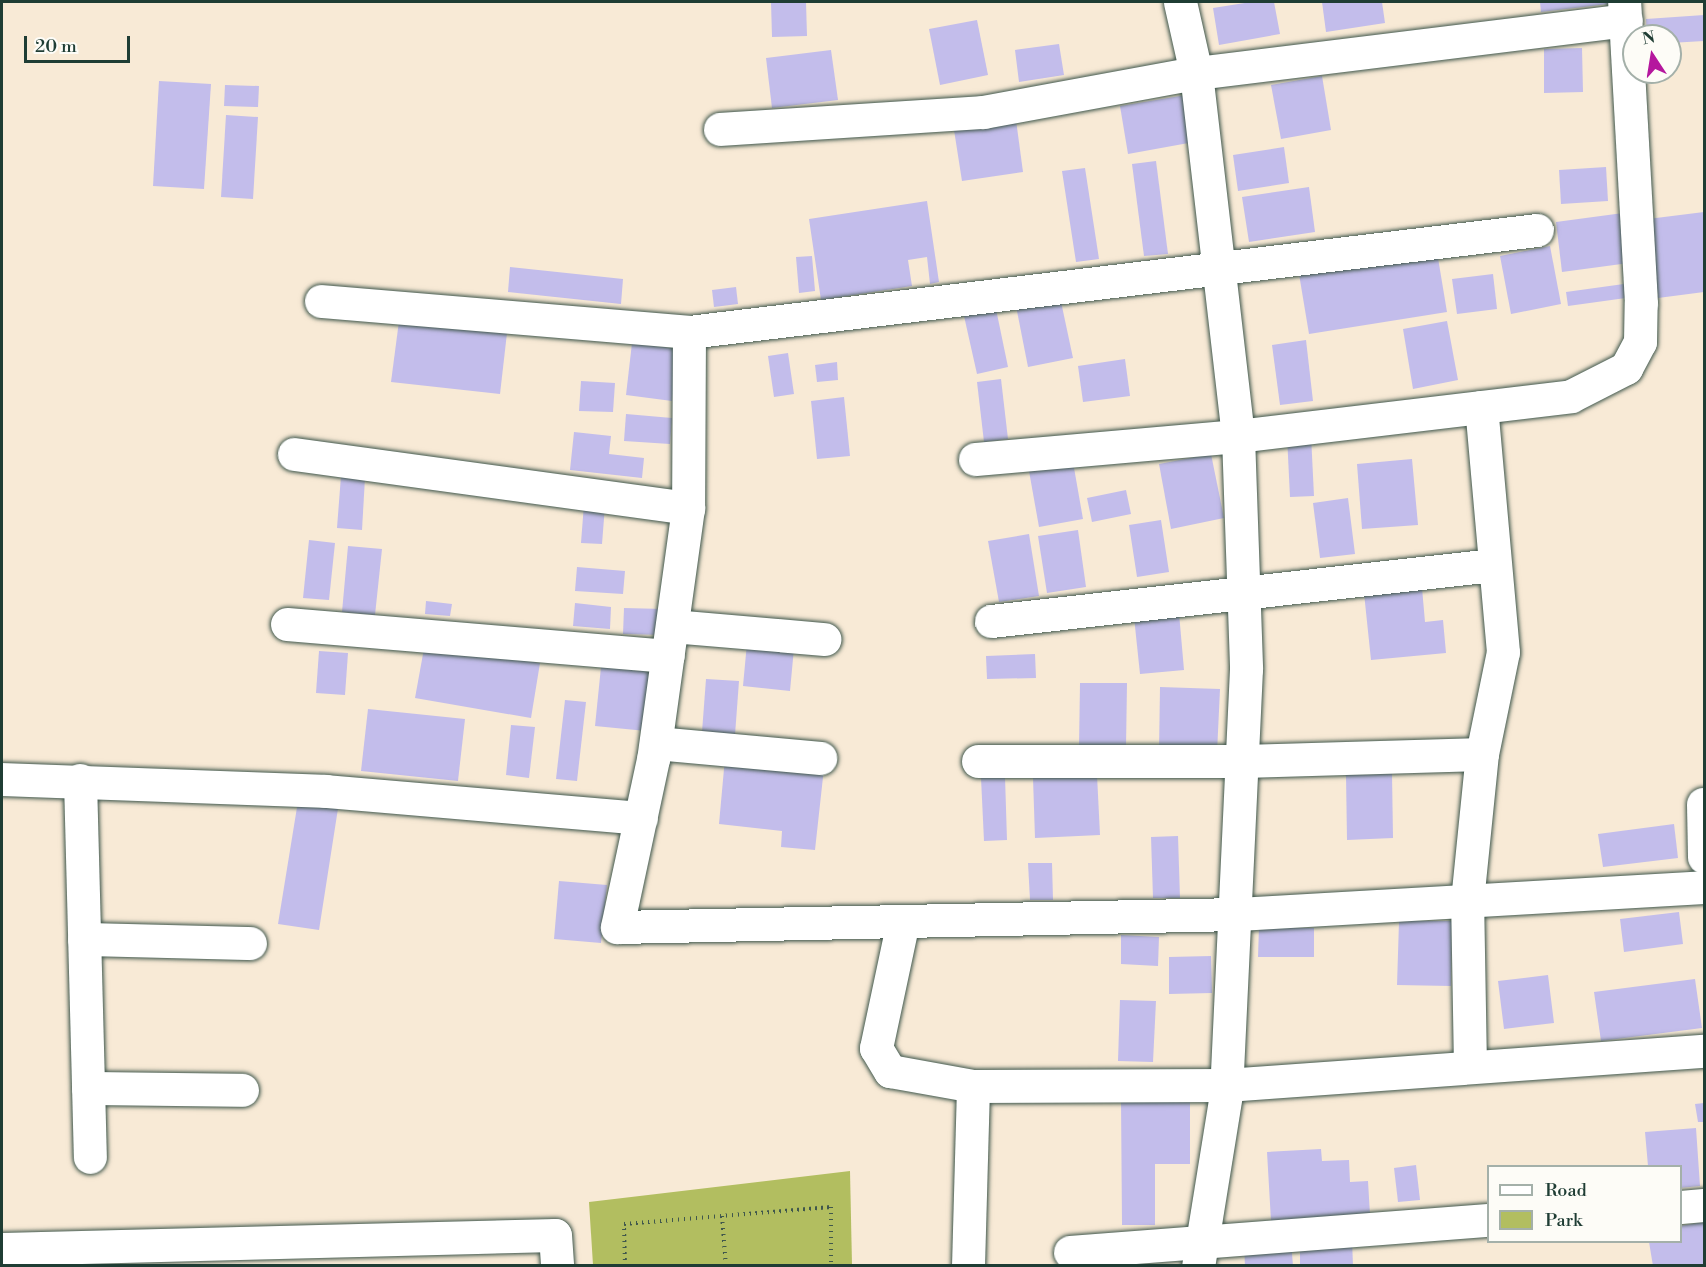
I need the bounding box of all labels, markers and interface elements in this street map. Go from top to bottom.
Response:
scale bar [27,24,134,62]
north arrow [1622,24,1682,84]
text: N [1640,27,1657,49]
text: 20 m [35,35,77,58]
legend [1487,1165,1682,1243]
text: Road [1545,1179,1587,1202]
text: Park [1545,1209,1582,1232]

